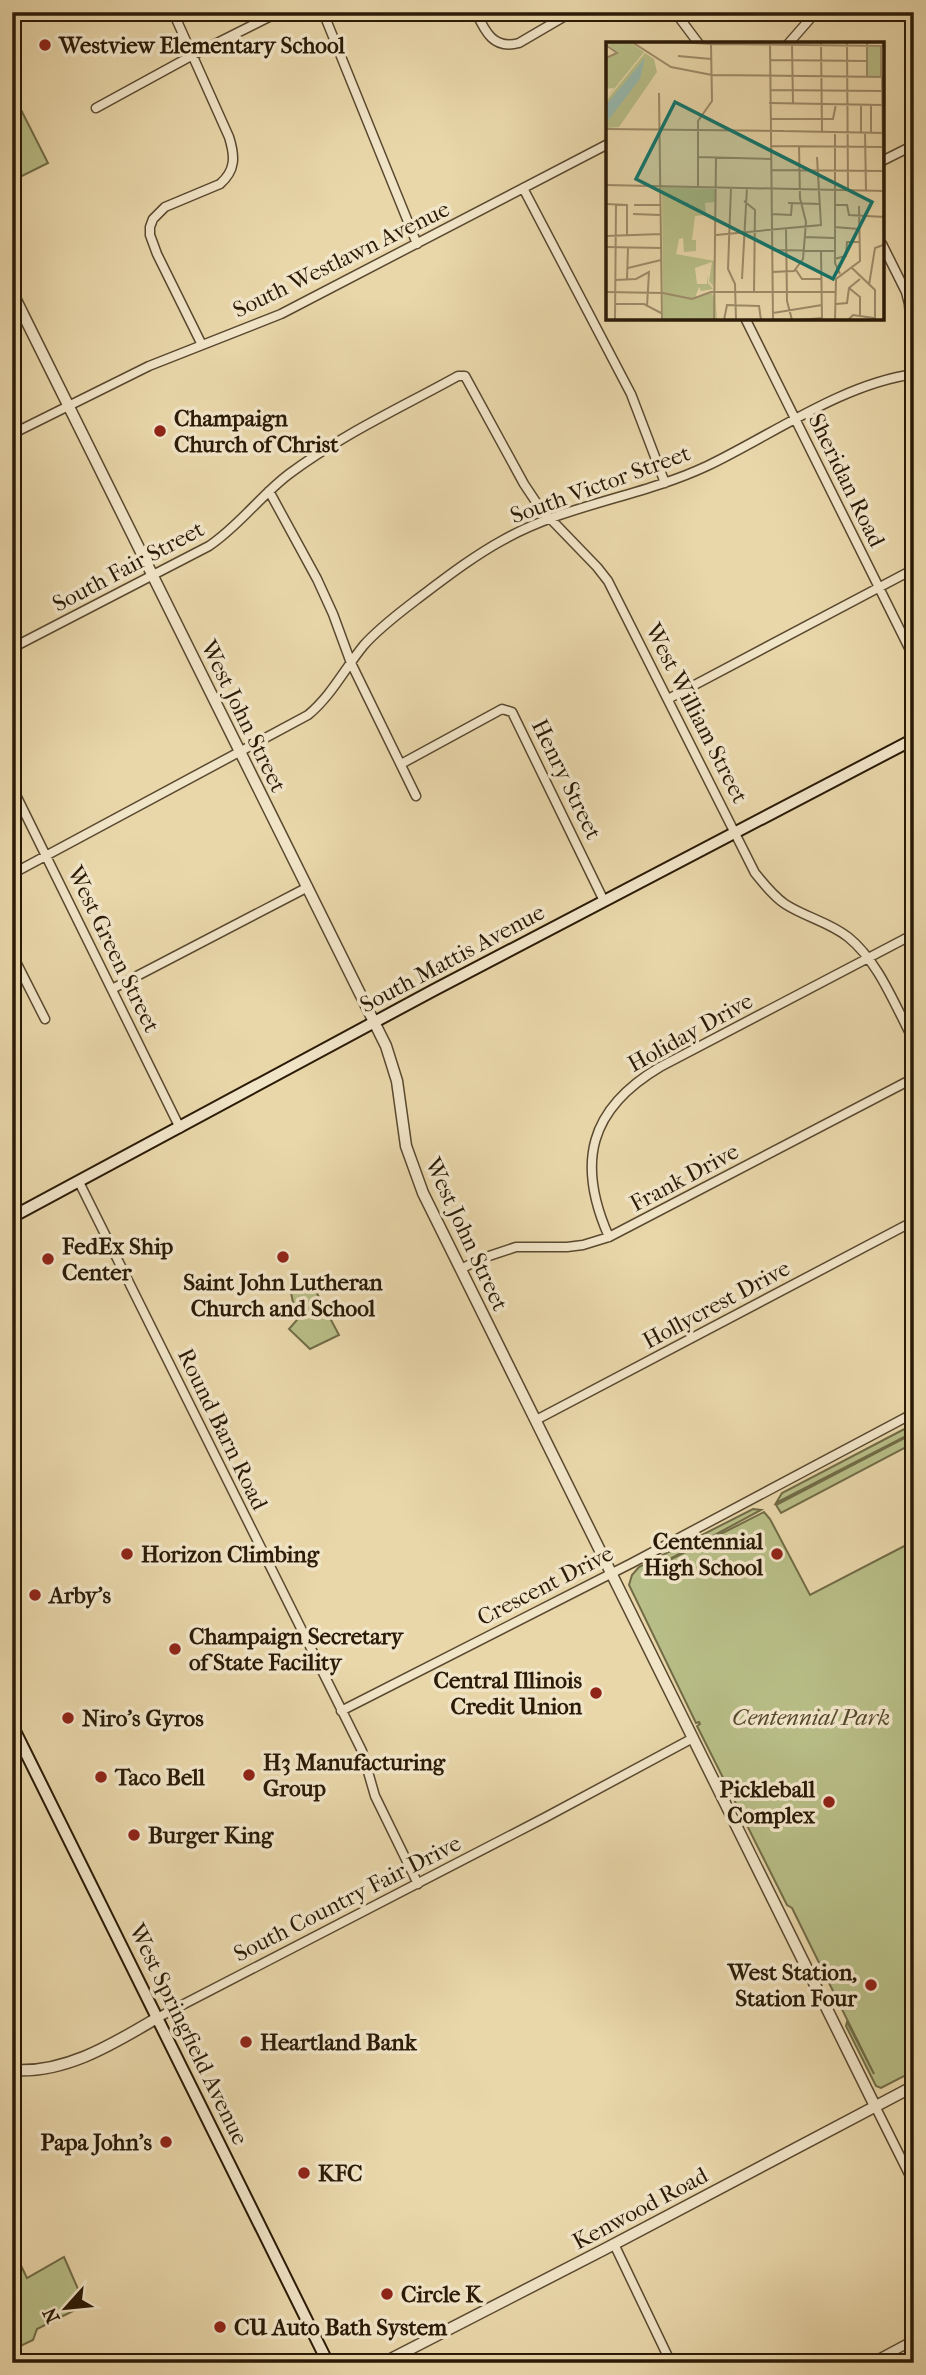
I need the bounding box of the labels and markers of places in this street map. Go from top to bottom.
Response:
place label: Westview Elementary School [58,32,345,59]
marker: Westview Elementary School [37,37,53,53]
place label: Champaign Church of Christ [174,405,339,458]
marker: Champaign Church of Christ [152,423,168,439]
place label: FedEx Ship Center [61,1233,174,1286]
marker: Saint John Lutheran Church and School [275,1249,291,1265]
marker: FedEx Ship Center [40,1251,56,1267]
place label: Saint John Lutheran Church and School [183,1269,383,1322]
place label: Centennial High School [644,1528,764,1581]
place label: Horizon Climbing [141,1541,320,1568]
marker: Horizon Climbing [119,1546,135,1562]
marker: Centennial High School [769,1546,785,1562]
place label: Arby's [47,1582,112,1609]
marker: Arby's [27,1587,43,1603]
place label: Champaign Secretary of State Facility [189,1623,405,1676]
marker: Champaign Secretary of State Facility [167,1641,183,1657]
place label: Central Illinois Credit Union [434,1667,583,1720]
marker: Central Illinois Credit Union [588,1685,604,1701]
place label: Niro's Gyros [82,1705,204,1732]
marker: Niro's Gyros [60,1710,76,1726]
place label: H3 Manufacturing Group [263,1749,446,1802]
place label: Taco Bell [114,1764,206,1791]
marker: H3 Manufacturing Group [241,1767,257,1783]
marker: Taco Bell [93,1769,109,1785]
place label: Pickleball Complex [720,1776,816,1829]
marker: Pickleball Complex [821,1794,837,1810]
place label: Burger King [148,1822,274,1849]
marker: Burger King [126,1827,142,1843]
place label: West Station, Station Four [727,1959,858,2012]
marker: West Station, Station Four [863,1977,879,1993]
place label: Heartland Bank [260,2029,418,2056]
marker: Heartland Bank [238,2034,254,2050]
place label: Papa John's [41,2129,153,2156]
marker: Papa John's [158,2134,174,2150]
place label: KFC [318,2160,363,2187]
marker: KFC [296,2165,312,2181]
place label: Circle K [401,2281,484,2308]
marker: Circle K [379,2286,395,2302]
place label: CU Auto Bath System [234,2314,448,2341]
marker: CU Auto Bath System [212,2319,228,2335]

